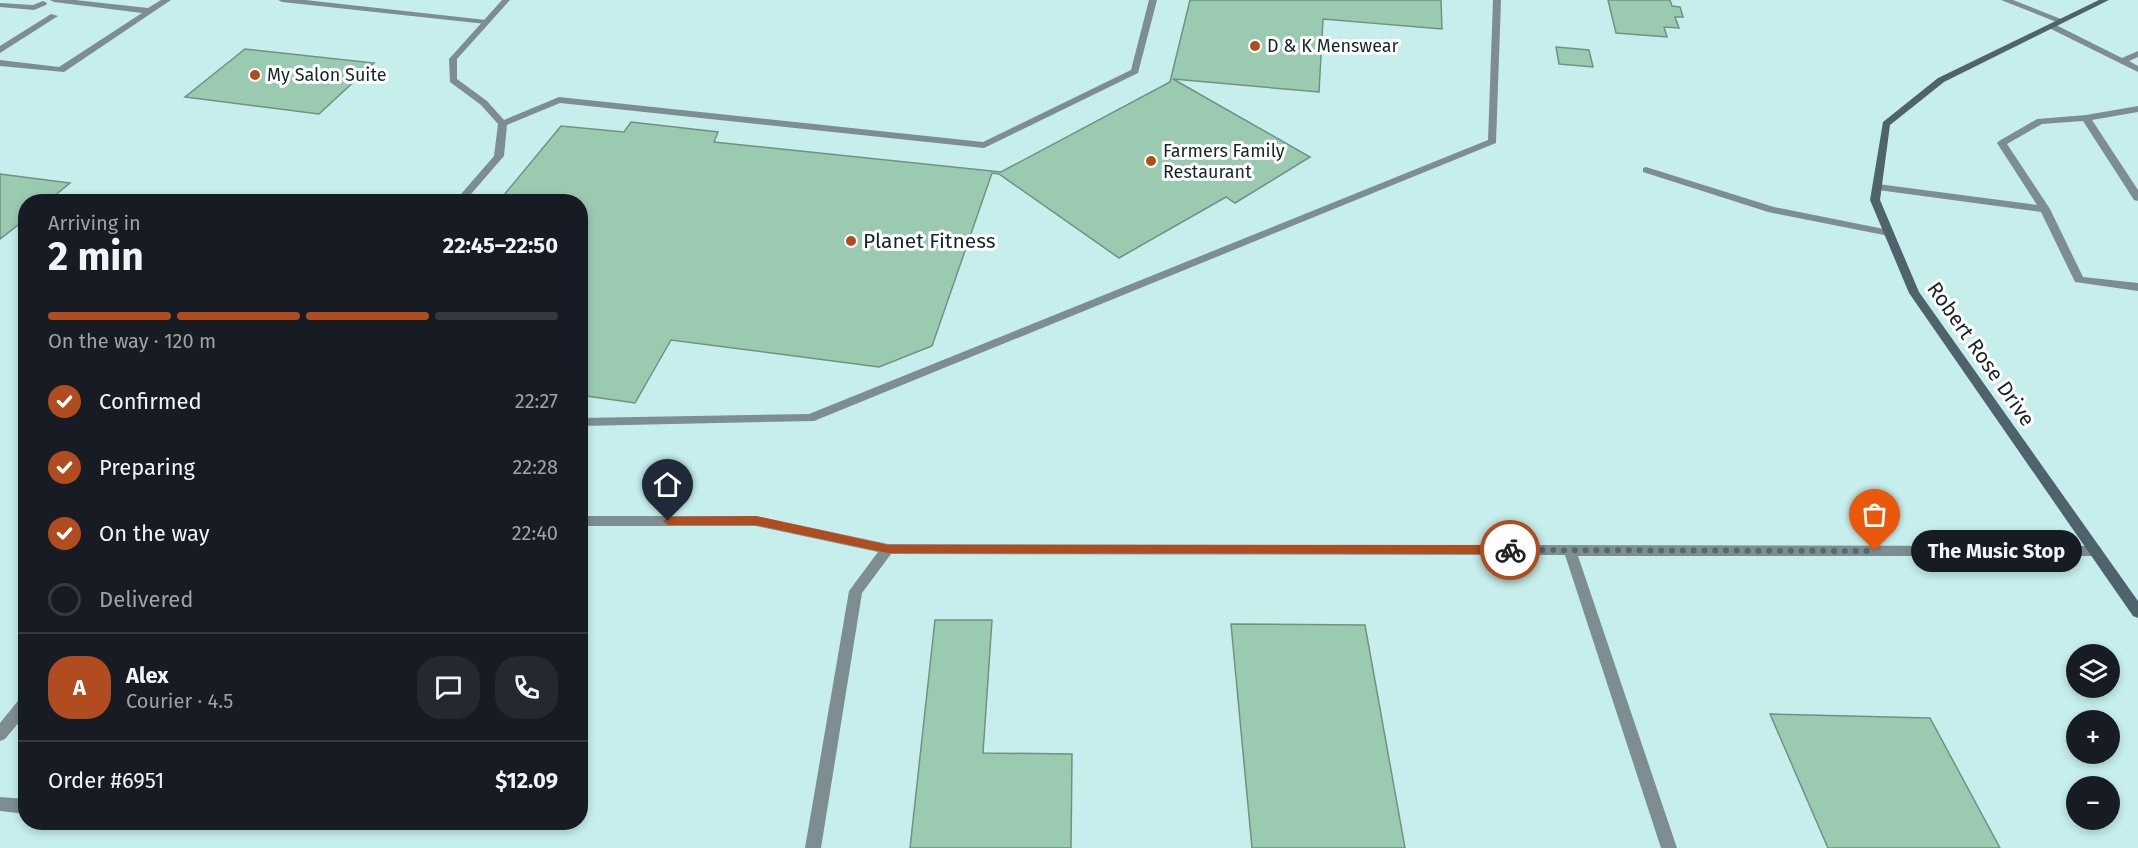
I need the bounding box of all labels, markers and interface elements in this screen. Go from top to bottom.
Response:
place label: D & K Menswear [1267,35,1399,57]
marker: D & K Menswear [1248,39,1262,53]
place label: My Salon Suite [267,64,386,86]
marker: My Salon Suite [248,68,262,82]
place label: Farmers Family Restaurant [1163,140,1285,183]
marker: Farmers Family Restaurant [1144,154,1158,168]
text: Arriving in [48,211,141,235]
place label: Planet Fitness [863,228,996,254]
text: 22:45–22:50 [443,232,558,259]
text: 2 min [48,234,144,280]
marker: Planet Fitness [844,234,858,248]
street label: Robert Rose Drive [1921,277,2041,431]
text: On the way · 120 m [48,329,216,353]
icon: check [48,385,81,418]
text: Confirmed [99,388,202,415]
text: 22:27 [515,389,558,413]
icon: check [48,451,81,484]
text: Preparing [99,454,195,481]
text: 22:28 [512,455,558,479]
pin [642,459,693,521]
icon: home [651,468,684,501]
pin [1849,489,1900,551]
icon: bag [1858,498,1891,531]
icon: check [48,517,81,550]
text: On the way [99,520,210,547]
courier [1480,520,1540,580]
text: 22:40 [512,521,558,545]
callout: The Music Stop [1911,530,2082,572]
icon: bike [1494,534,1527,567]
text: The Music Stop [1928,539,2065,563]
text: Delivered [99,586,194,613]
map controls [2066,644,2120,830]
button: layers [2066,644,2120,698]
button: chat [417,656,480,719]
button: phone [495,656,558,719]
text: Alex [126,662,169,689]
text: A [73,674,86,701]
text: Courier · 4.5 [126,689,233,713]
button: + [2066,710,2120,764]
text: Order #6951 [48,767,164,794]
text: $12.09 [495,767,558,794]
button: − [2066,776,2120,830]

